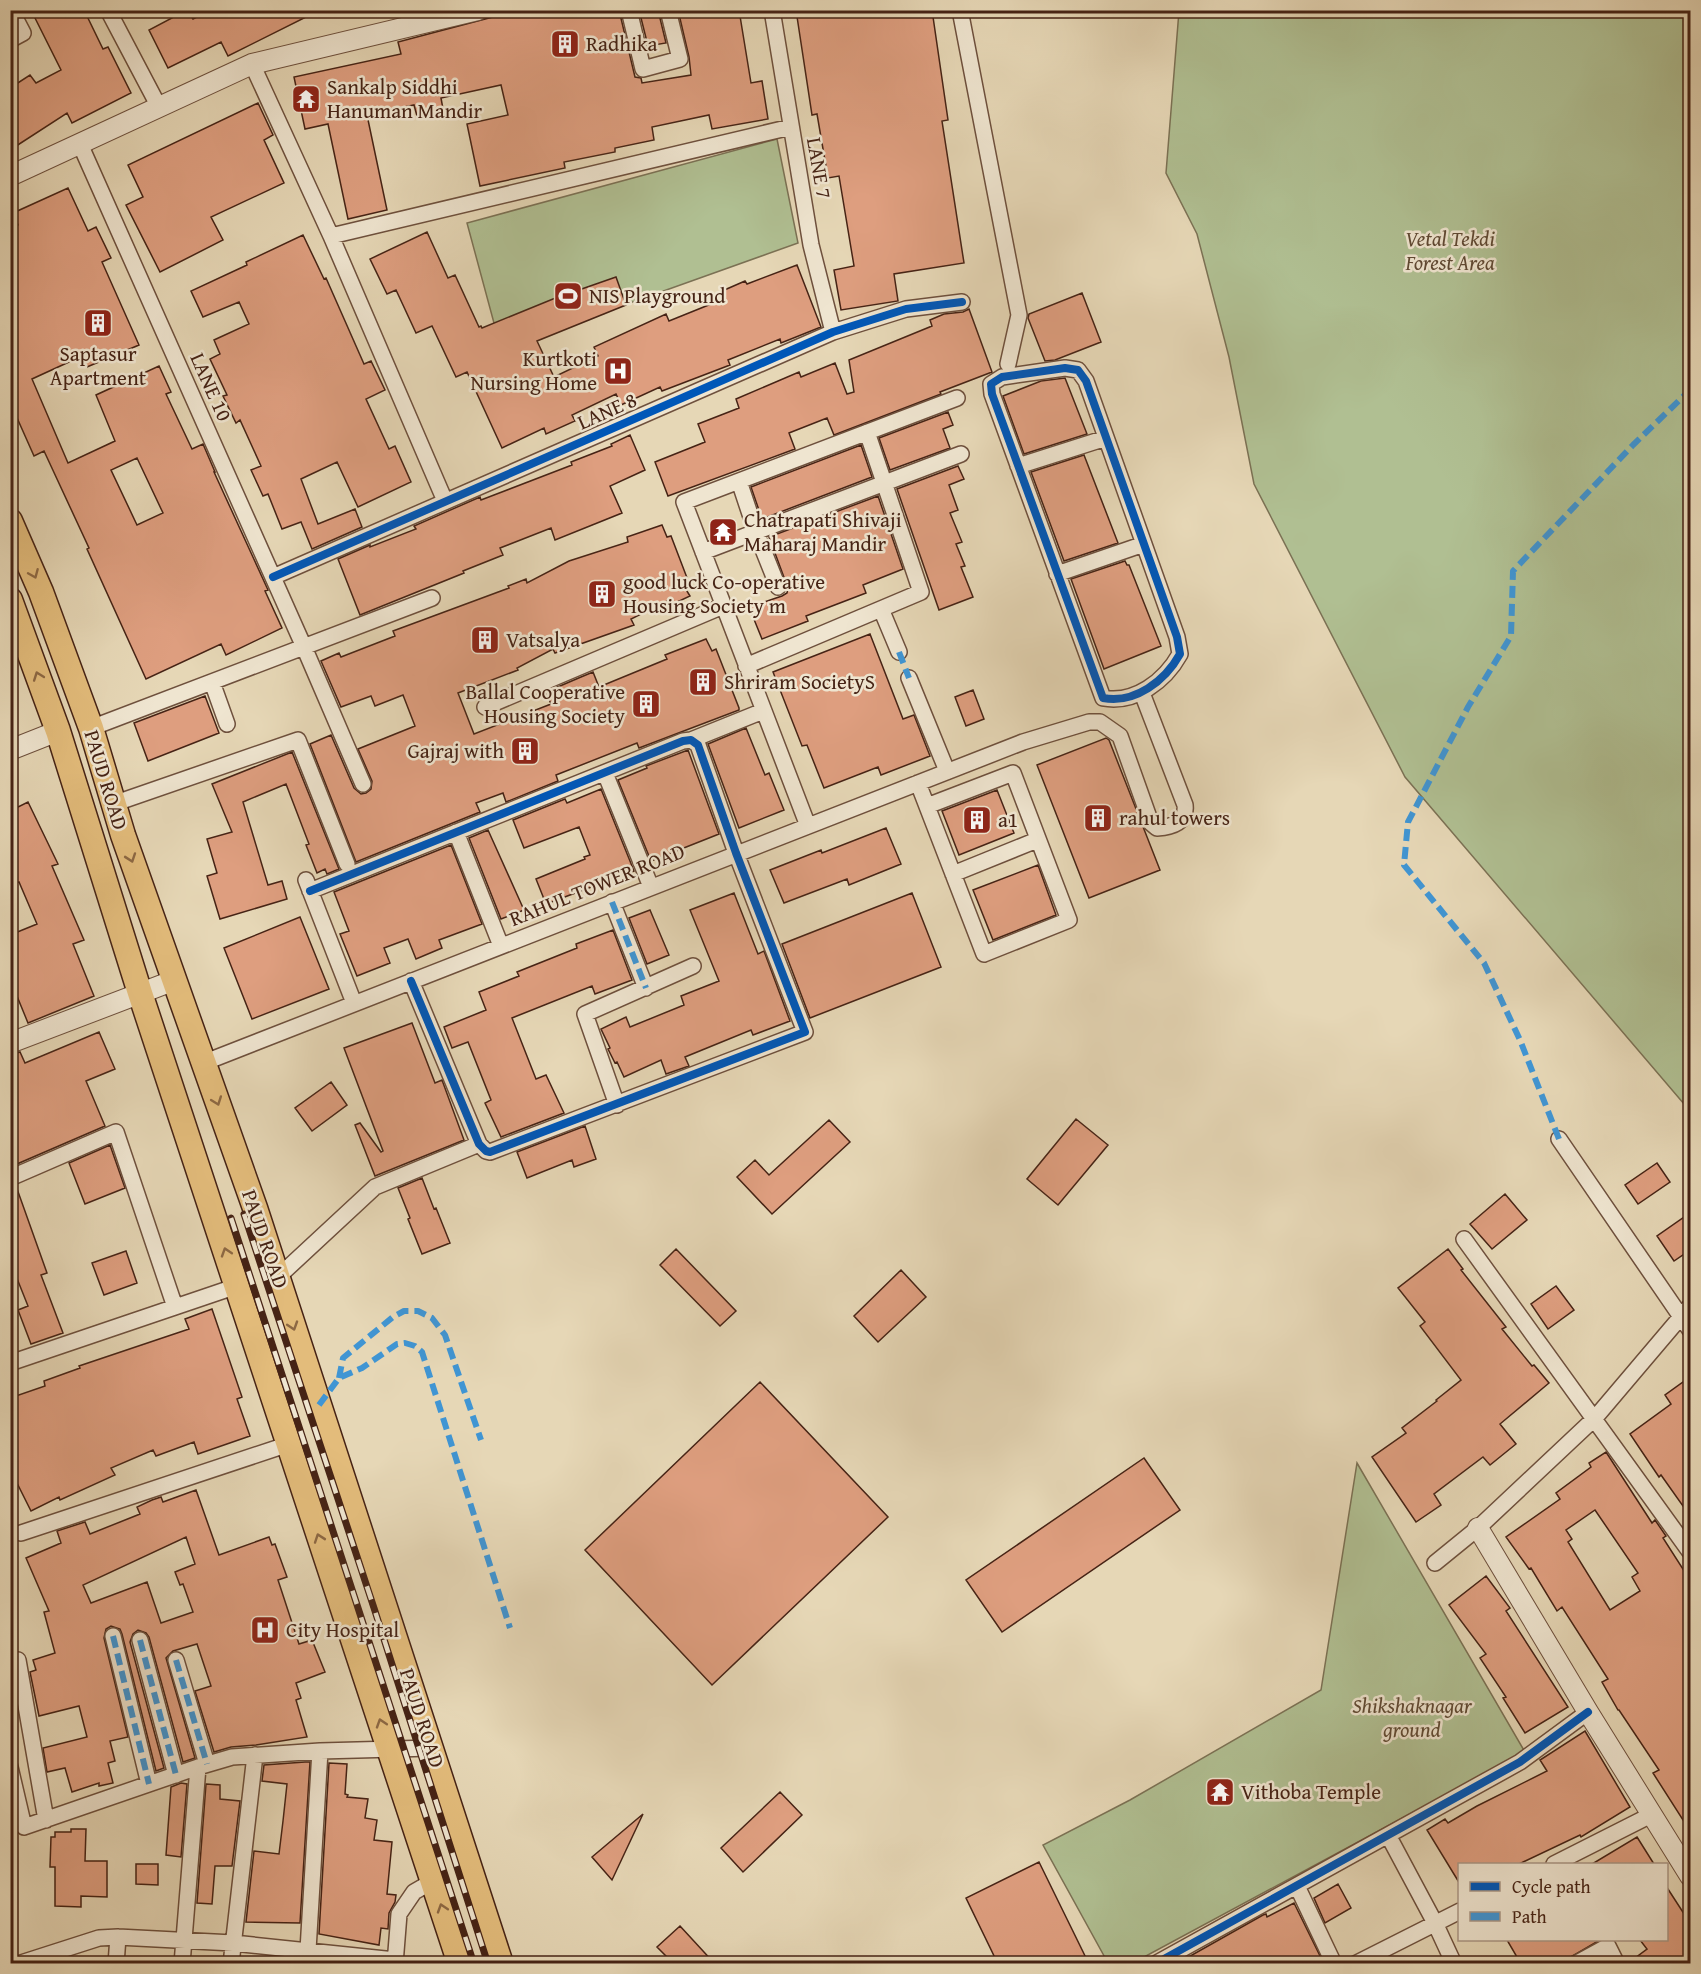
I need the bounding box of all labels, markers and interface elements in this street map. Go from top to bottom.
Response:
building icon: Radhika [549,28,581,60]
place label: Radhika [586,28,658,59]
place label: Sankalp Siddhi Hanuman Mandir [327,71,483,126]
temple icon: Sankalp Siddhi Hanuman Mandir [290,83,322,115]
street label: LANE 7 [799,135,840,201]
park label: Vetal Tekdi Forest Area [1404,223,1495,278]
sports icon: NIS Playground [552,280,584,312]
place label: NIS Playground [589,280,726,311]
building icon: Saptasur Apartment [82,307,114,339]
place label: Saptasur Apartment [50,338,147,393]
place label: Kurtkoti Nursing Home [470,343,597,398]
street label: LANE 10 [183,348,240,426]
hospital icon: Kurtkoti Nursing Home [602,355,634,387]
street label: LANE 8 [572,384,641,437]
place label: Chatrapati Shivaji Maharaj Mandir [744,504,902,559]
temple icon: Chatrapati Shivaji Maharaj Mandir [707,516,739,548]
place label: good luck Co-operative Housing Society m [623,566,825,621]
one-way arrow [27,568,39,579]
building icon: good luck Co-operative Housing Society m [586,578,618,610]
building icon: Vatsalya [469,624,501,656]
place label: Vatsalya [506,624,580,655]
building icon: Shriram SocietyS [687,666,719,698]
place label: Shriram SocietyS [724,666,875,697]
one-way arrow [33,671,46,682]
place label: Ballal Cooperative Housing Society [465,676,626,731]
building icon: Ballal Cooperative Housing Society [630,688,662,720]
street label: PAUD ROAD [77,726,136,834]
place label: Gajraj with [407,735,504,766]
building icon: Gajraj with [509,735,541,767]
building icon: rahul towers [1082,802,1114,834]
place label: rahul towers [1119,802,1230,833]
building icon: a1 [961,804,993,836]
place label: a1 [998,804,1018,835]
street label: RAHUL TOWER ROAD [504,835,689,934]
one-way arrow [124,852,137,863]
one-way arrow [209,1096,222,1106]
street label: PAUD ROAD [234,1185,297,1293]
one-way arrow [221,1247,234,1258]
one-way arrow [286,1320,299,1331]
one-way arrow [314,1533,327,1544]
hospital icon: City Hospital [249,1614,281,1646]
place label: City Hospital [286,1614,399,1645]
street label: PAUD ROAD [392,1664,453,1772]
park label: Shikshaknagar ground [1352,1690,1473,1745]
one-way arrow [376,1718,389,1729]
temple icon: Vithoba Temple [1204,1776,1236,1808]
place label: Vithoba Temple [1241,1776,1381,1807]
legend [1458,1863,1668,1941]
text: Cycle path [1512,1873,1591,1900]
one-way arrow [437,1903,449,1914]
text: Path [1512,1903,1547,1930]

